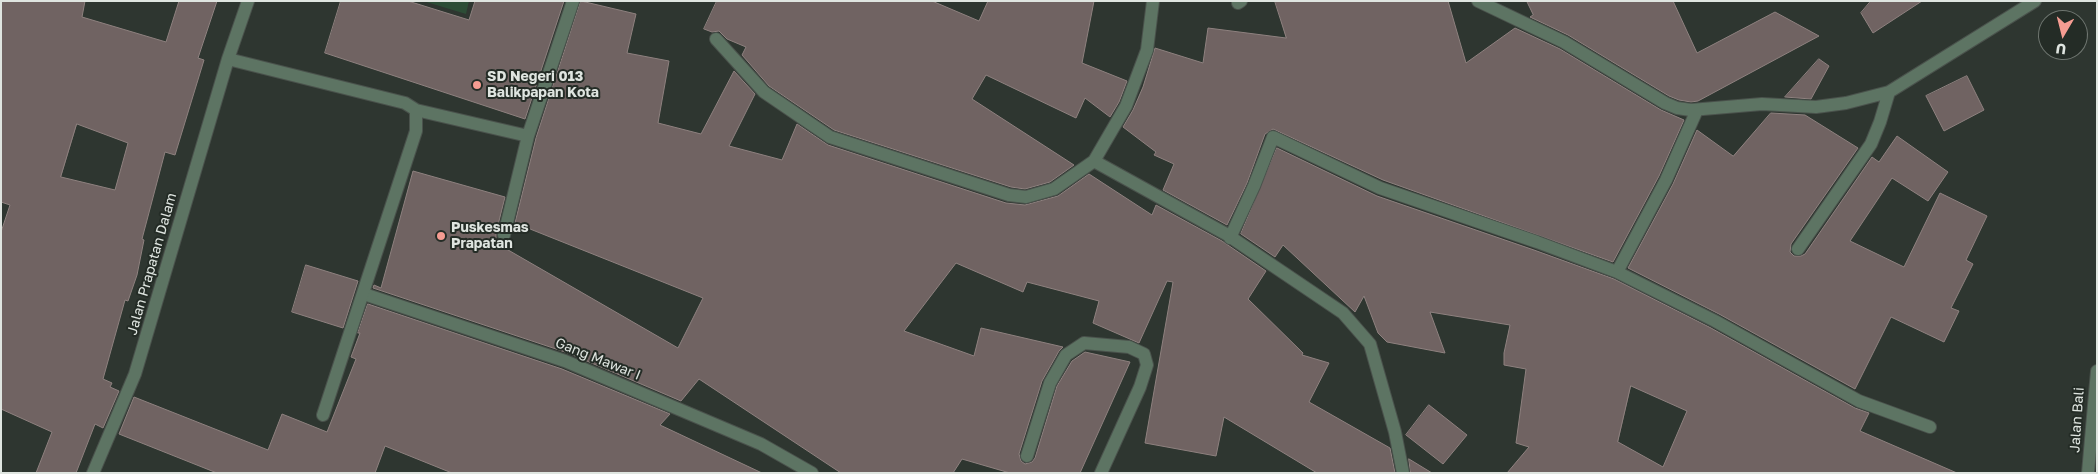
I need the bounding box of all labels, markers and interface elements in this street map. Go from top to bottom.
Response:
north arrow [2038,10,2088,60]
text: U [2055,40,2067,58]
place label: SD Negeri 013 Balikpapan Kota [487,69,599,102]
marker: SD Negeri 013 Balikpapan Kota [471,79,483,91]
street label: Jalan Prapatan Dalam [124,191,180,337]
place label: Puskesmas Prapatan [451,220,529,252]
marker: Puskesmas Prapatan [435,230,447,242]
street label: Gang Mawar I [553,334,643,384]
street label: Jalan Bali [2066,387,2088,453]

